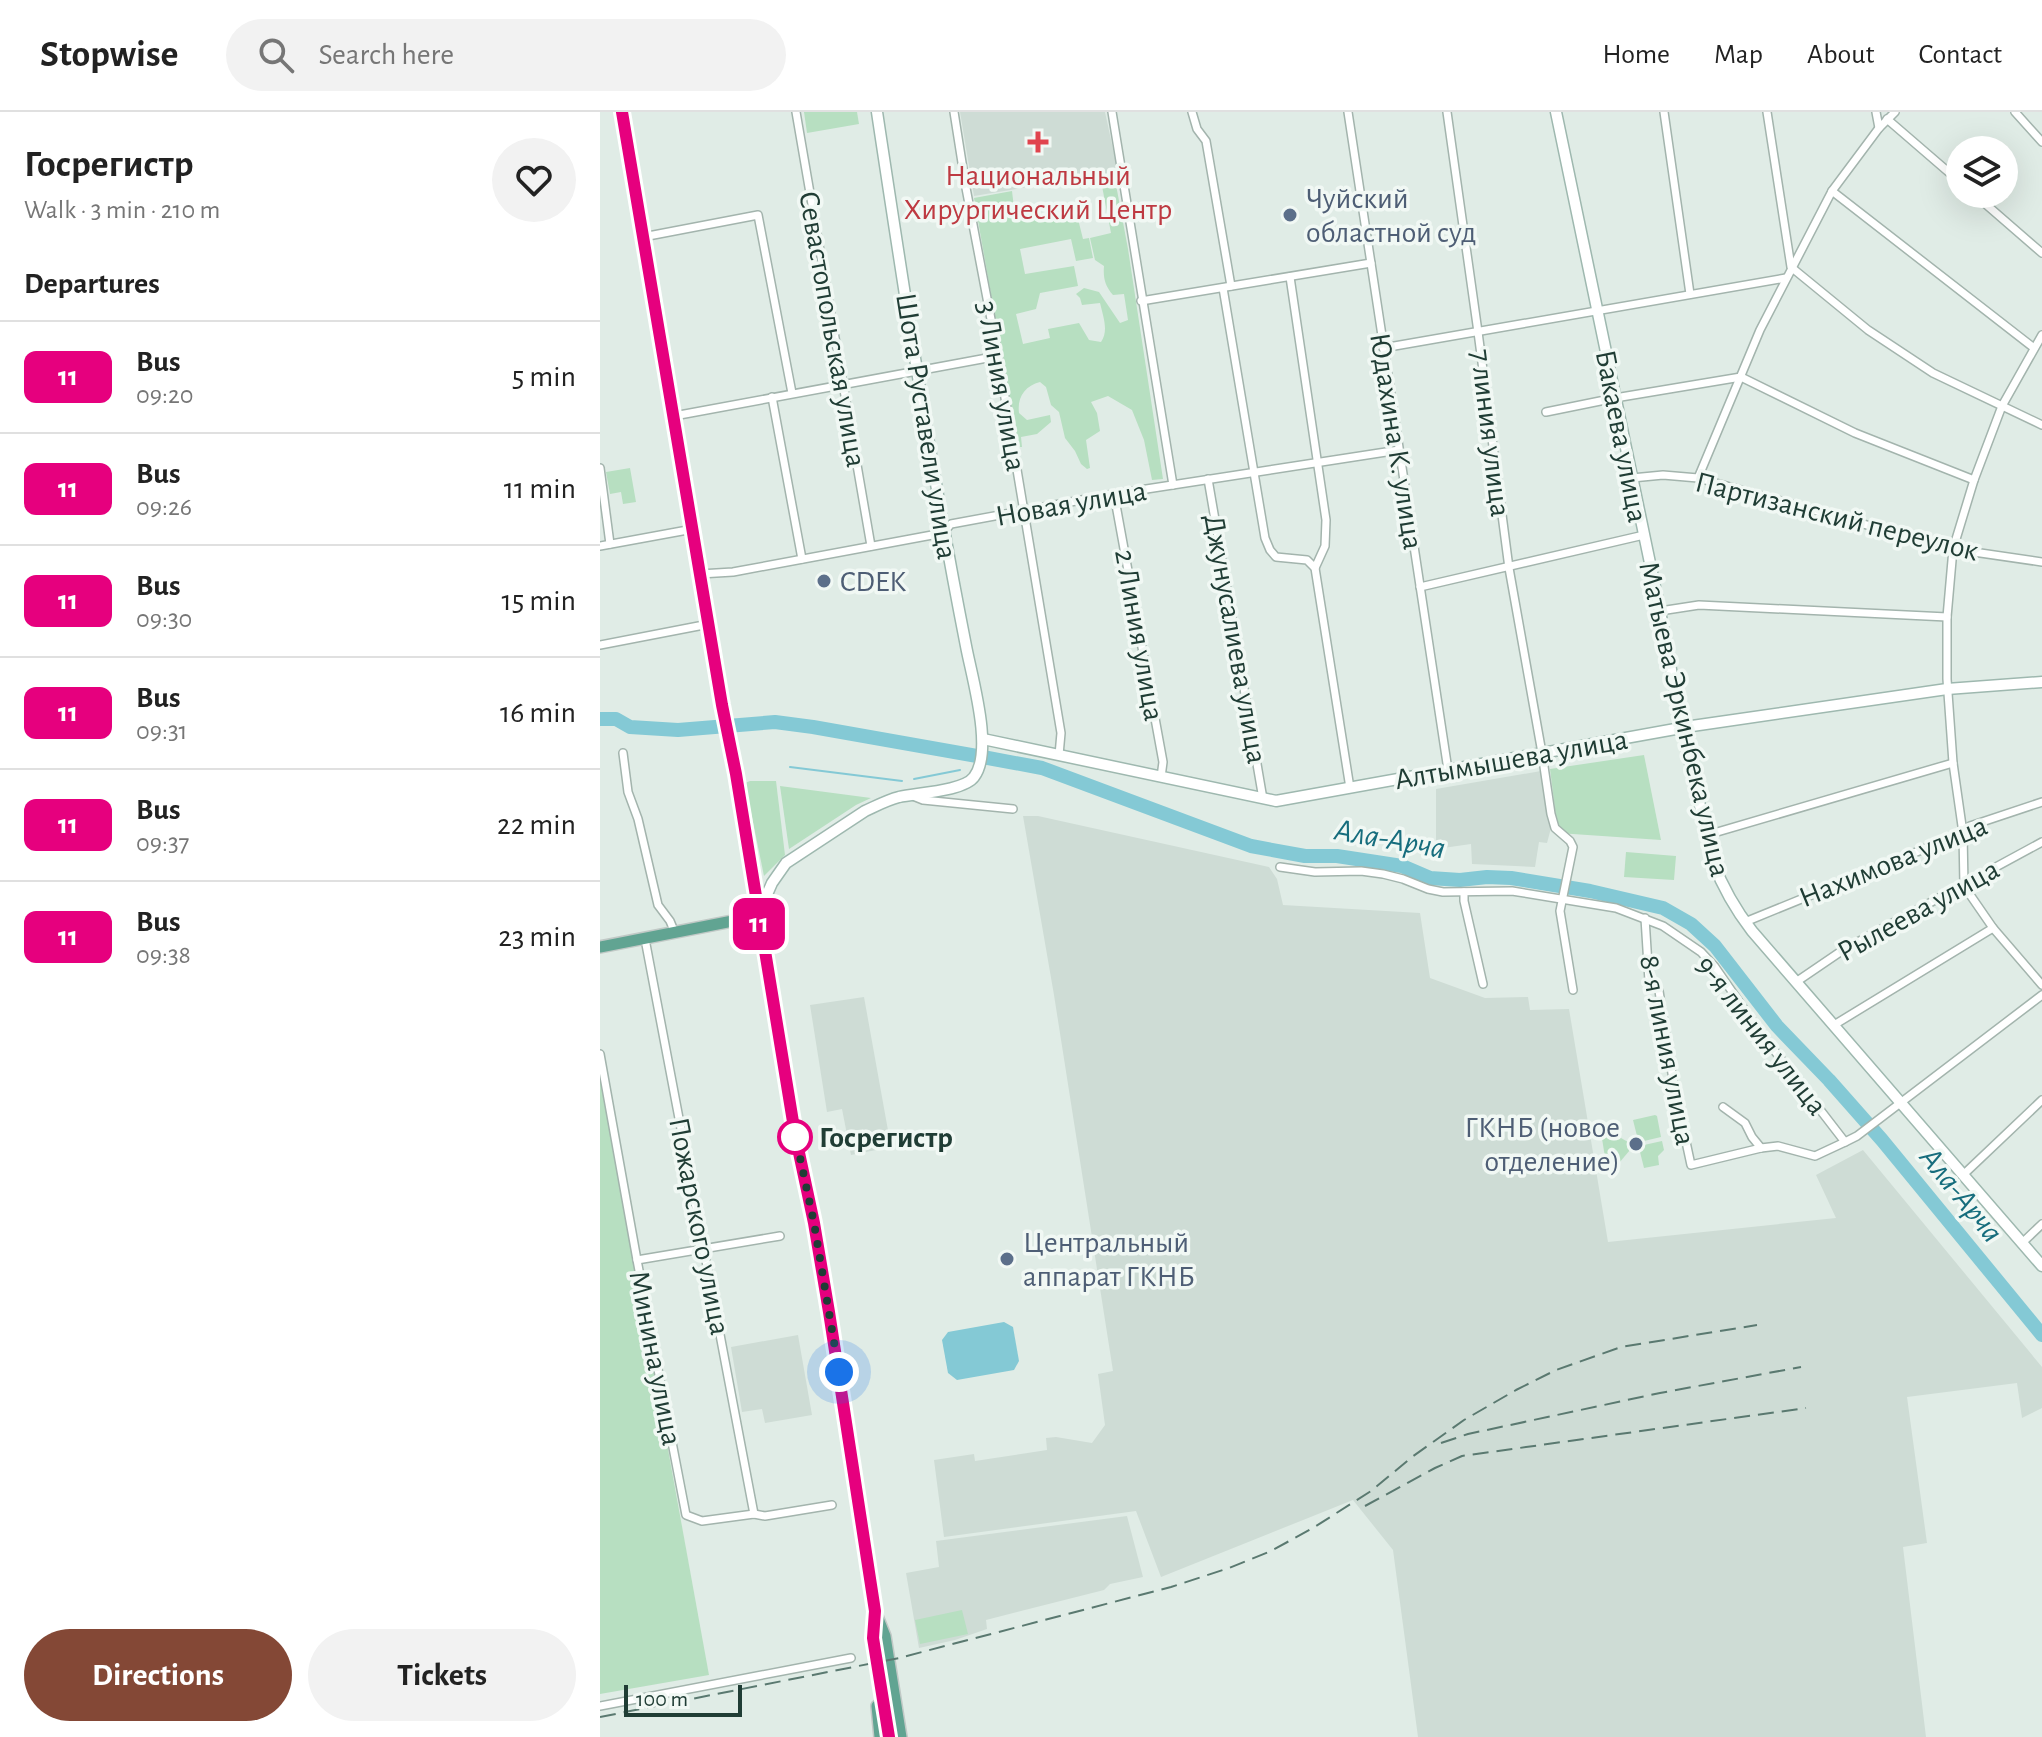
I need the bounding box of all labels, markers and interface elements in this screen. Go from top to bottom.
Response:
search box [226,19,786,91]
icon: search [254,33,298,77]
text: Stopwise [40,36,178,74]
text: Search here [318,40,454,70]
text: Home [1603,41,1670,69]
text: Map [1714,41,1763,69]
text: About [1807,41,1875,69]
text: Contact [1919,41,2002,69]
marker: Национальный Хирургический Центр [1027,131,1049,153]
map controls [1946,136,2018,208]
button: layers [1946,136,2018,208]
button: heart [492,138,576,222]
text: Госрегистр [24,146,193,184]
place label: Национальный Хирургический Центр [904,161,1172,225]
place label: Чуйский областной суд [1306,184,1476,248]
street label: Севастопольская улица [793,189,871,469]
text: Walk · 3 min · 210 m [24,197,220,223]
marker: Чуйский областной суд [1281,206,1299,224]
text: Departures [24,269,160,299]
street label: Шота Руставели улица [890,291,962,562]
street label: 3 Линия улица [971,299,1031,474]
street label: Юдахина К. улица [1364,331,1428,552]
text: Bus [136,347,181,377]
street label: Бакаева улица [1590,347,1652,525]
street label: 7 линия улица [1465,348,1515,519]
text: 5 min [512,362,576,392]
text: 11 [58,363,78,391]
text: 09:20 [136,382,193,408]
text: Bus [136,459,181,489]
street label: Партизанский переулок [1692,467,1982,567]
text: 11 min [504,474,576,504]
text: 11 [58,475,78,503]
street label: Новая улица [993,476,1149,532]
text: 09:26 [136,494,192,520]
street label: Джунусалиева улица [1198,512,1272,766]
street label: 2 Линия улица [1109,547,1169,723]
street label: Матыева Эркинбека улица [1633,559,1735,880]
place label: CDEK [840,567,906,597]
text: Bus [136,571,181,601]
marker: CDEK [815,572,833,590]
text: 15 min [501,586,576,616]
text: 11 [58,587,78,615]
text: 09:30 [136,606,192,632]
text: Bus [136,683,181,713]
text: 16 min [500,698,576,728]
text: 11 [58,699,78,727]
text: 09:31 [136,718,188,744]
street label: Алтымышева улица [1392,725,1630,795]
text: Bus [136,795,181,825]
text: 22 min [497,810,576,840]
text: 11 [58,811,78,839]
street label: Нахимова улица [1795,811,1992,913]
water label: Ала-Арча [1331,813,1448,865]
text: 09:37 [136,830,189,856]
street label: Рылеева улица [1833,854,2004,968]
line badge: 11 [723,898,795,950]
text: Bus [136,907,181,937]
text: 11 [749,910,769,938]
text: 23 min [498,922,576,952]
text: 11 [58,923,78,951]
text: 09:38 [136,942,191,968]
street label: 9-я линия улица [1690,950,1832,1121]
street label: 8-я линия улица [1634,953,1700,1148]
place label: ГКНБ (новое отделение) [1465,1113,1620,1177]
street label: Пожарского улица [663,1115,735,1338]
marker: Госрегистр [778,1120,812,1154]
place label: Госрегистр [819,1123,953,1153]
marker: ГКНБ (новое отделение) [1627,1135,1645,1153]
water label: Ала-Арча [1912,1140,2009,1249]
place label: Центральный аппарат ГКНБ [1023,1228,1195,1292]
marker: Центральный аппарат ГКНБ [998,1250,1016,1268]
street label: Минина улица [623,1268,687,1448]
your location [819,1352,859,1392]
button: Directions [24,1629,292,1721]
button: Tickets [308,1629,576,1721]
scale bar [624,1681,742,1717]
text: 100 m [636,1688,688,1710]

